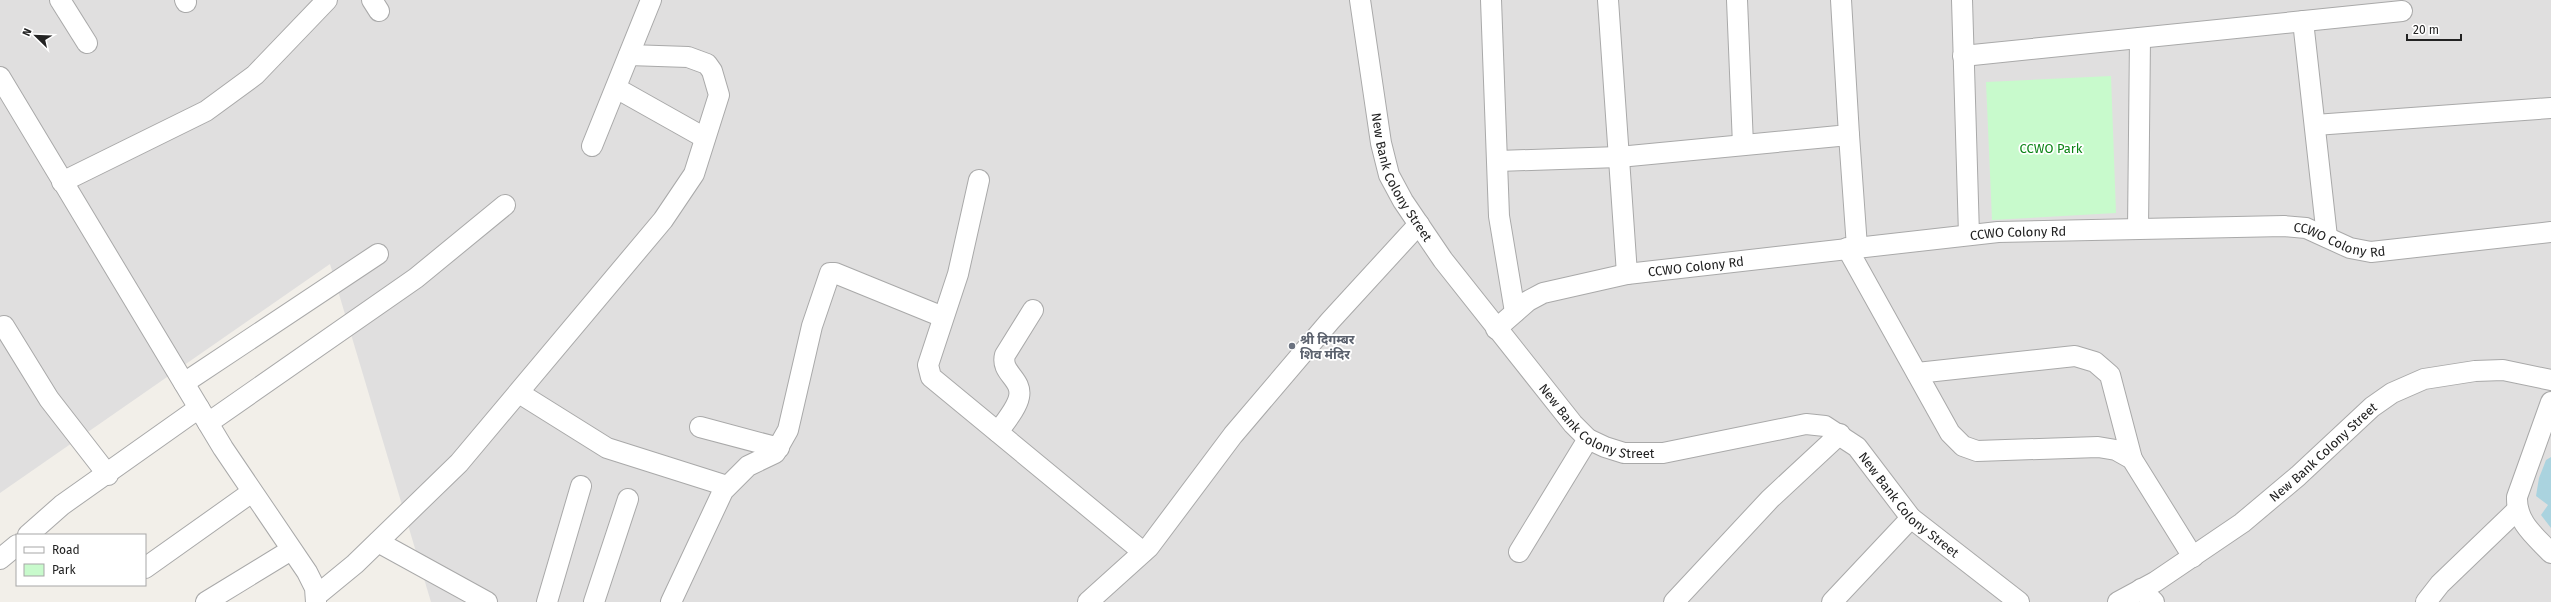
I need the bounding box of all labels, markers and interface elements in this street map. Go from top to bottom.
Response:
north arrow [16,16,56,56]
scale bar [2407,16,2461,42]
text: 20 m [2413,23,2439,37]
text: N [20,26,35,38]
street label: New Bank Colony Street [1369,112,1436,244]
park label: CCWO Park [2019,141,2083,156]
street label: CCWO Colony Rd [2293,219,2386,260]
street label: CCWO Colony Rd [1969,223,2066,243]
street label: CCWO Colony Rd [1647,253,1745,279]
place label: श्री दिगम्बर शिव मंदिर [1300,332,1355,362]
marker: श्री दिगम्बर शिव मंदिर [1287,341,1297,351]
street label: New Bank Colony Street [1536,380,1655,461]
street label: New Bank Colony Street [2266,399,2380,504]
street label: New Bank Colony Street [1856,449,1962,560]
legend [16,534,146,586]
text: Road [52,543,80,557]
text: Park [52,563,76,577]

